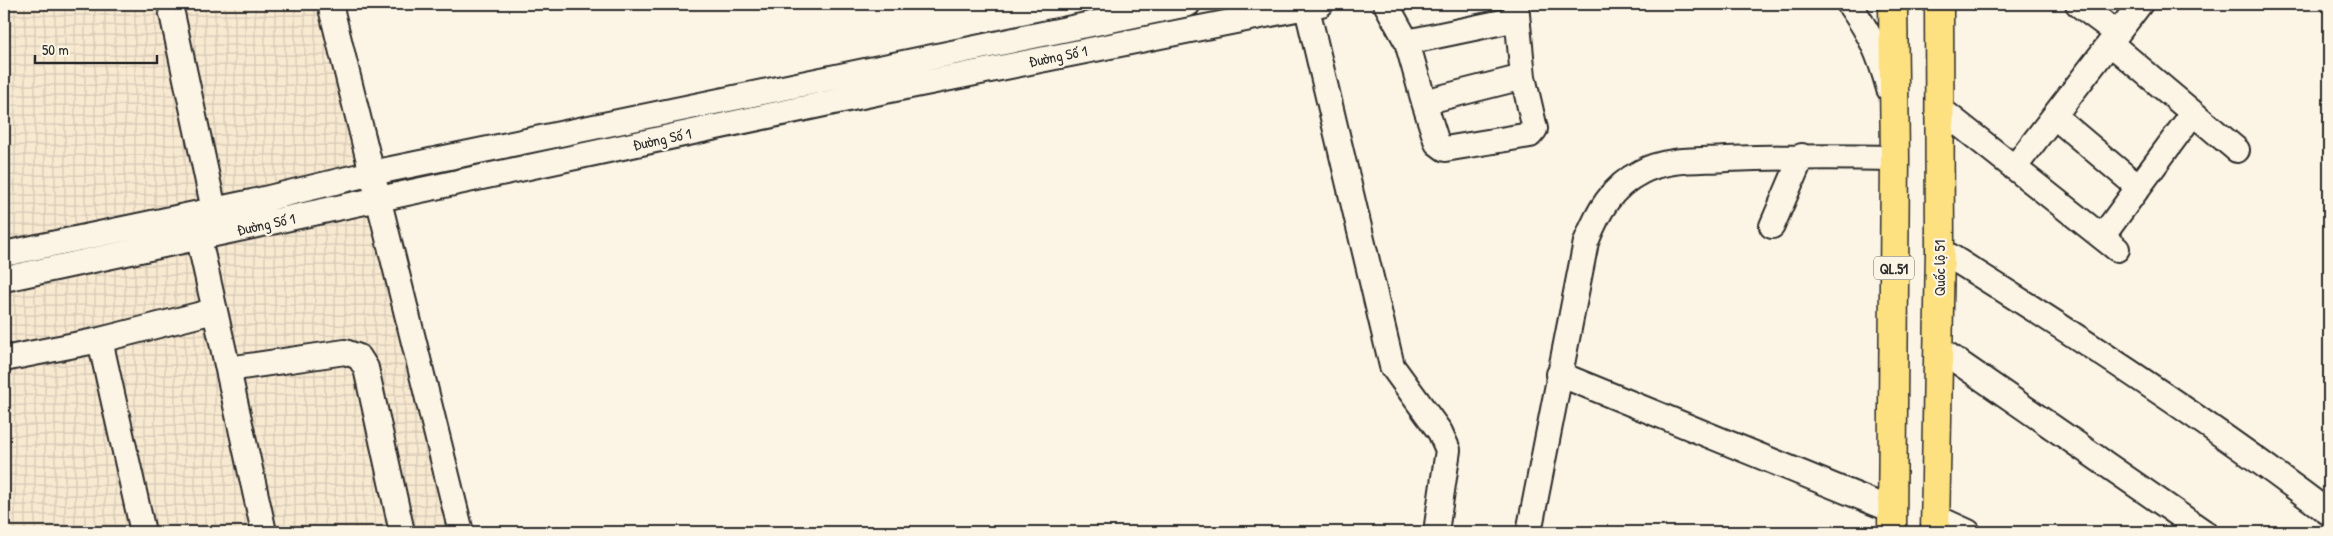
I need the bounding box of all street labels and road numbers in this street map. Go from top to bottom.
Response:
street label: Đường Số 1 [1027,40,1089,72]
street label: Đường Số 1 [631,123,693,155]
street label: Đường Số 1 [235,208,297,240]
street label: Quốc lộ 51 [1929,240,1950,296]
road number: QL.51 [1874,256,1914,280]

